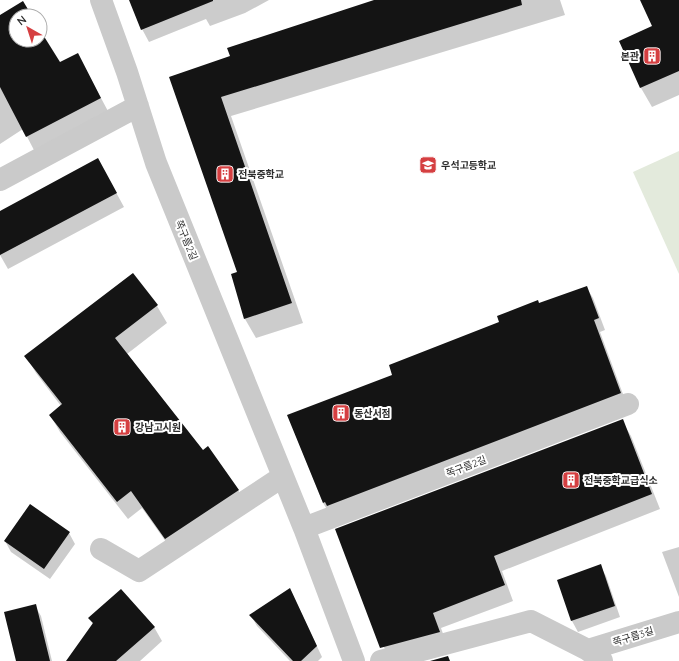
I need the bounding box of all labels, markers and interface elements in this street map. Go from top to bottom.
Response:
north arrow [8,8,48,48]
text: N [14,12,29,28]
building icon: 본관 [642,46,662,66]
place label: 본관 [621,50,639,63]
school or university icon: 우석고등학교 [418,155,438,175]
place label: 우석고등학교 [441,159,496,172]
building icon: 전북중학교 [215,164,235,184]
place label: 전북중학교 [238,168,284,181]
street label: 쪽구름2길 [173,218,200,262]
building icon: 동산서점 [331,403,351,423]
place label: 동산서점 [354,407,391,420]
building icon: 강남고시원 [112,417,132,437]
place label: 강남고시원 [135,421,181,434]
street label: 쪽구름2길 [444,453,488,480]
building icon: 전북중학교급식소 [561,470,581,490]
place label: 전북중학교급식소 [584,474,658,487]
street label: 쪽구름3길 [611,624,655,649]

